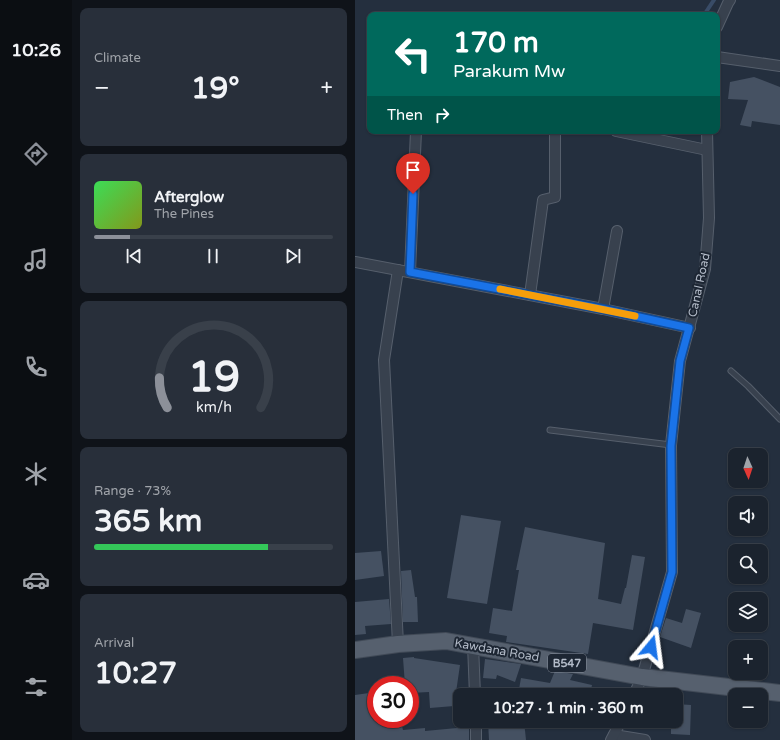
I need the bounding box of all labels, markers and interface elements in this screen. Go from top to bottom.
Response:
text: 170 m [453,26,539,60]
icon: left [387,28,439,80]
text: 10:26 [11,39,61,61]
text: Climate [94,50,141,66]
text: Parakum Mw [453,60,565,82]
text: 19° [191,70,240,107]
text: − [94,75,110,101]
text: + [321,75,333,101]
icon: right [431,104,453,126]
text: Then [387,106,423,124]
icon: directions [22,140,50,168]
pin [396,153,430,194]
icon: arrive [402,159,424,181]
text: Afterglow [154,188,224,206]
text: The Pines [154,206,214,222]
icon: previous [123,245,145,267]
icon: pause [202,245,224,267]
icon: next [282,245,304,267]
icon: music [22,246,50,274]
street label: Canal Road [685,252,713,318]
icon: phone [22,353,50,381]
text: 19 [187,353,240,403]
text: km/h [196,399,231,416]
north arrow [728,448,768,488]
map controls [728,448,768,728]
icon: climate [22,460,50,488]
text: Range · 73% [94,483,171,499]
button: sound [728,496,768,536]
text: 365 km [94,503,202,540]
button: search [728,544,768,584]
icon: car [22,566,50,594]
button: layers [728,592,768,632]
position arrow [630,626,672,668]
text: Arrival [94,635,134,651]
street label: Kawdana Road [454,636,540,664]
button: + [728,640,768,680]
road number: B547 [548,654,586,672]
text: 10:27 [94,655,177,692]
icon: filters [22,673,50,701]
speed limit sign: 30 [367,676,419,728]
button: − [728,688,768,728]
text: 10:27 · 1 min · 360 m [493,699,643,717]

